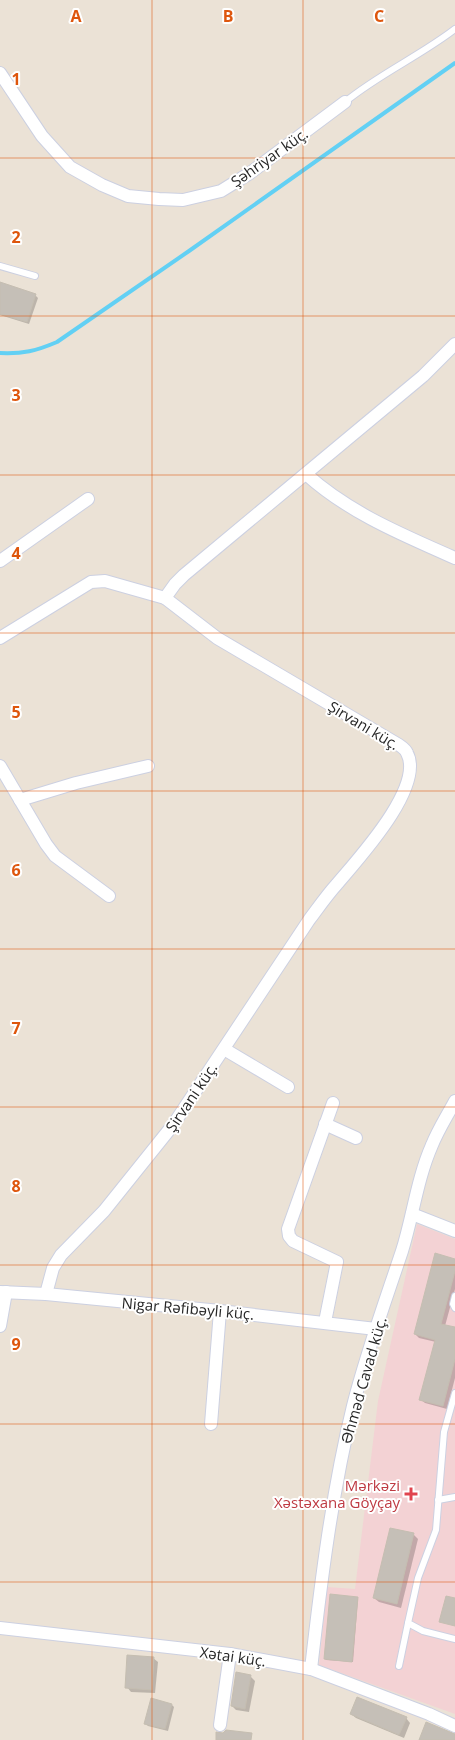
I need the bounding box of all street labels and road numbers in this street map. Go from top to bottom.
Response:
street label: Şəhriyar küç. [226,123,312,191]
street label: Şirvani küç. [325,696,403,754]
street label: Şirvani küç. [161,1059,221,1135]
street label: Nigar Rəfibəyli küç. [121,1292,255,1324]
street label: Əhməd Cavad küç. [335,1314,391,1446]
street label: Xətai küç. [199,1641,267,1671]

